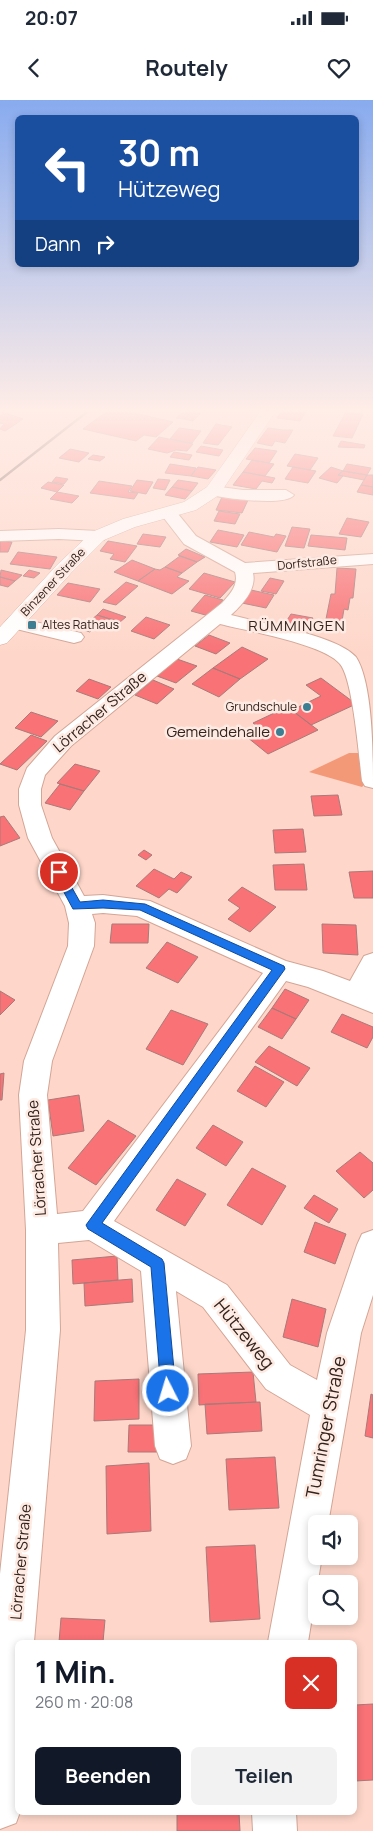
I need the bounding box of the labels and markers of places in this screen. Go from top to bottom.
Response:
place label: Altes Rathaus [42,616,119,633]
marker: Altes Rathaus [26,619,38,631]
place label: Grundschule [226,698,297,715]
marker: Grundschule [301,701,313,713]
place label: Gemeindehalle [166,721,270,742]
marker: Gemeindehalle [274,726,286,738]
pin [38,851,80,893]

